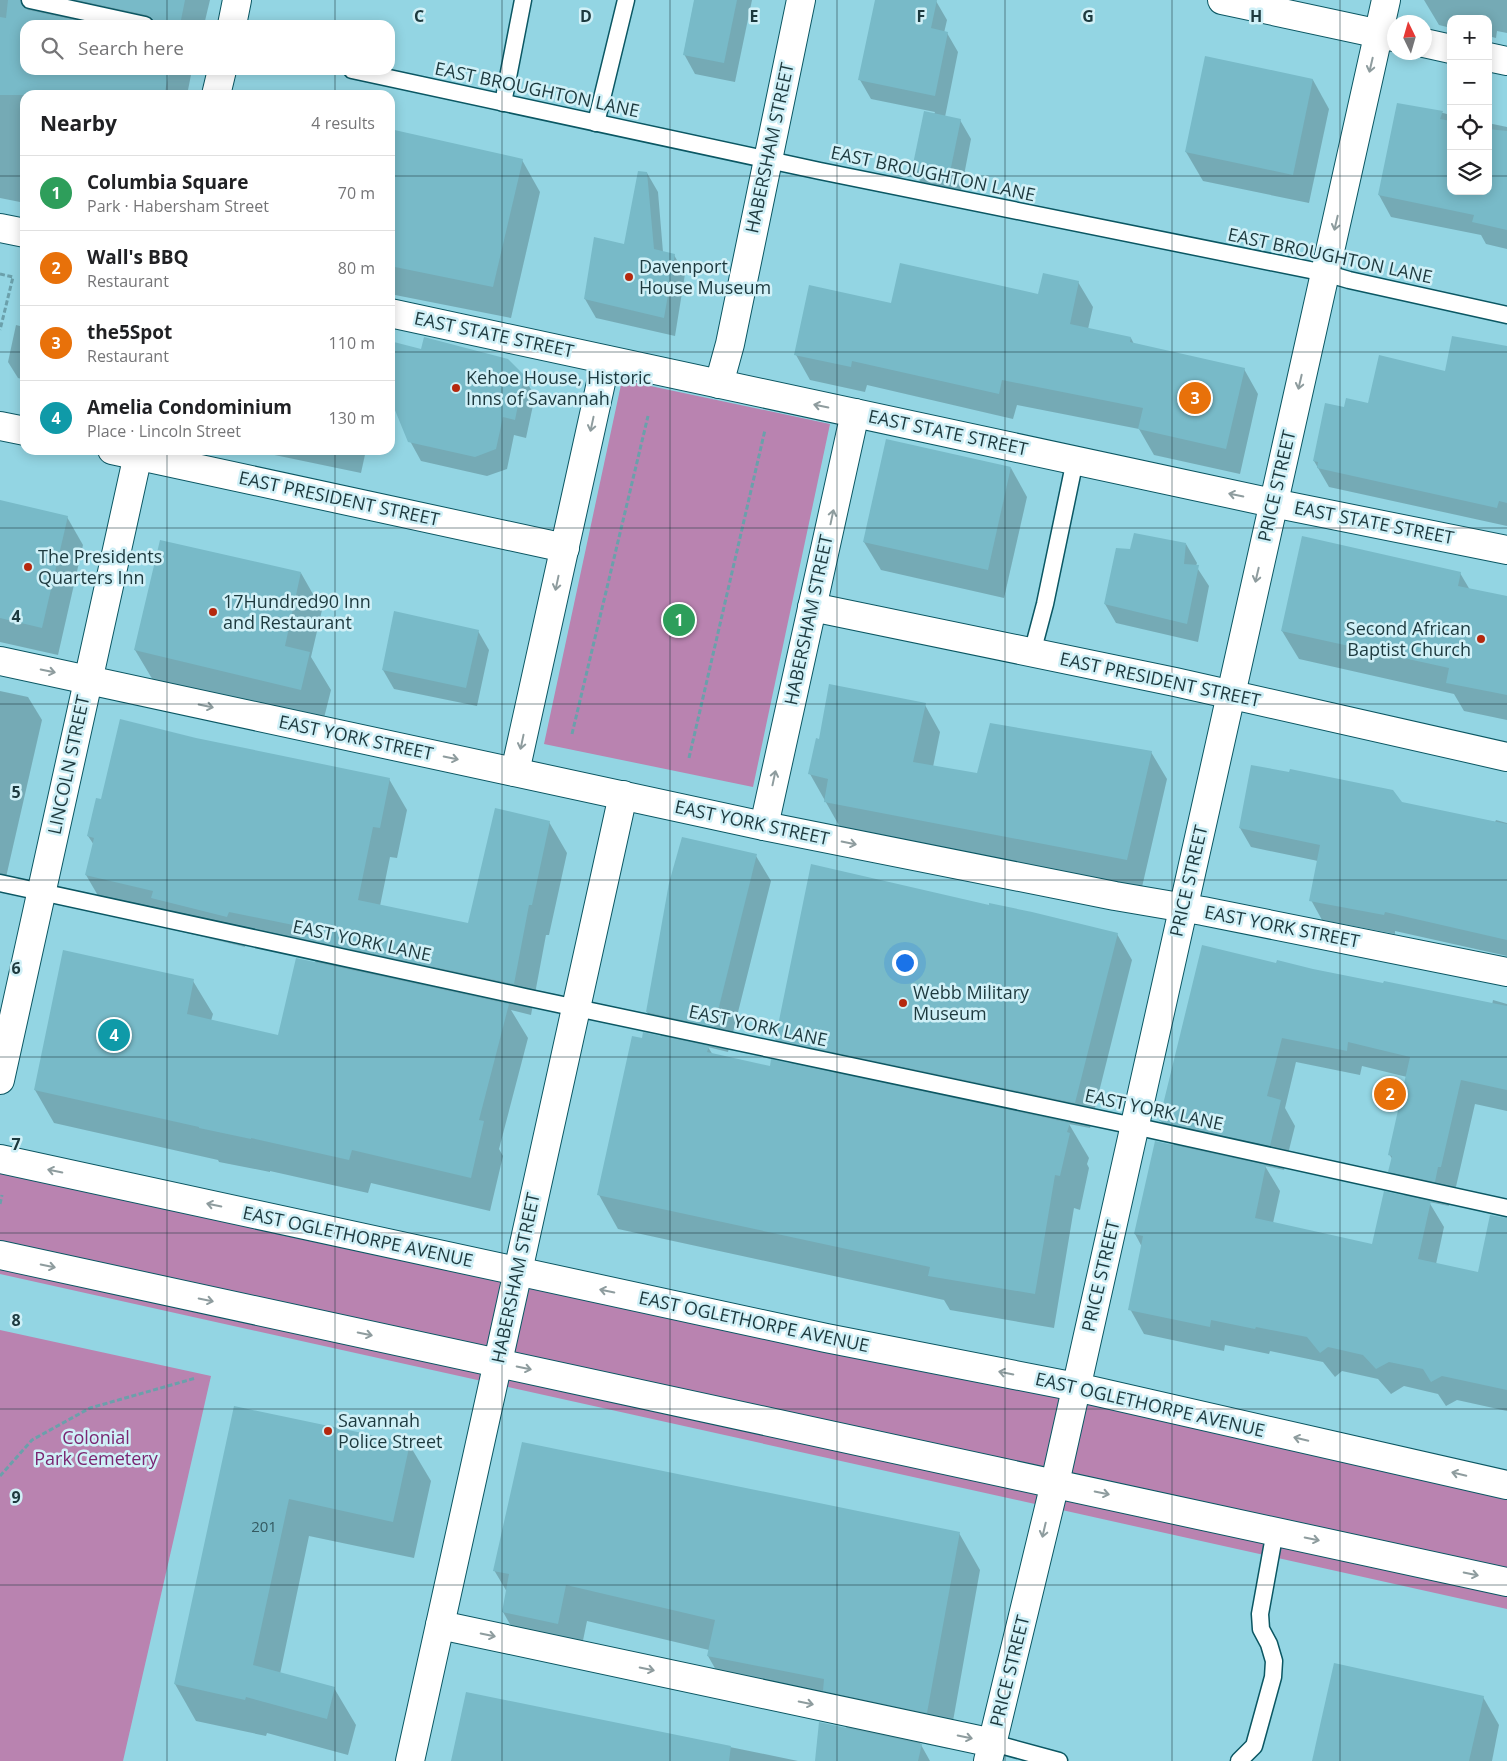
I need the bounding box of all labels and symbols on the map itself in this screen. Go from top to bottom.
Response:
text: C [414,5,424,27]
text: D [580,5,592,27]
text: E [750,5,759,27]
text: F [917,5,925,27]
text: G [1082,5,1094,27]
text: H [1250,5,1262,27]
north arrow [1387,15,1432,60]
street label: EAST BROUGHTON LANE [433,56,642,122]
one-way arrow [1366,56,1375,72]
street label: HABERSHAM STREET [739,60,799,235]
street label: EAST BROUGHTON LANE [829,140,1038,206]
one-way arrow [1330,215,1340,231]
street label: EAST BROUGHTON LANE [1226,222,1435,288]
place label: Davenport House Museum [639,254,771,299]
marker: Davenport House Museum [623,271,635,283]
street label: EAST STATE STREET [412,305,576,363]
place label: Kehoe House, Historic Inns of Savannah [466,365,651,410]
one-way arrow [1295,373,1304,389]
pin: 3 [1179,379,1211,417]
marker: Kehoe House, Historic Inns of Savannah [450,382,462,394]
one-way arrow [813,401,829,410]
street label: EAST STATE STREET [866,403,1030,461]
one-way arrow [587,416,596,432]
street label: PRICE STREET [1252,428,1301,544]
street label: EAST PRESIDENT STREET [237,465,442,531]
one-way arrow [1229,490,1245,500]
street label: EAST STATE STREET [1292,495,1456,549]
one-way arrow [828,510,837,526]
street label: HABERSHAM STREET [778,532,838,707]
place label: The Presidents Quarters Inn [38,544,162,589]
marker: The Presidents Quarters Inn [22,561,34,573]
one-way arrow [1252,566,1261,582]
one-way arrow [552,575,561,591]
place label: 17Hundred90 Inn and Restaurant [223,589,371,634]
pin: 1 [663,601,695,639]
text: 4 [11,605,21,627]
marker: 17Hundred90 Inn and Restaurant [207,606,219,618]
place label: Second African Baptist Church [1346,616,1471,661]
marker: Second African Baptist Church [1475,633,1487,645]
street label: EAST PRESIDENT STREET [1058,646,1263,712]
one-way arrow [39,667,55,676]
street label: LINCOLN STREET [42,693,95,837]
one-way arrow [198,701,214,711]
street label: EAST YORK STREET [277,709,436,765]
one-way arrow [517,733,526,749]
one-way arrow [442,754,458,763]
one-way arrow [770,771,779,787]
text: 5 [11,781,21,803]
street label: EAST YORK STREET [673,794,832,850]
street label: PRICE STREET [1164,823,1213,939]
one-way arrow [841,839,857,848]
street label: EAST YORK STREET [1203,899,1362,953]
street label: EAST YORK LANE [291,914,434,966]
your location [892,950,918,976]
text: 6 [11,957,21,979]
place label: Webb Military Museum [913,980,1030,1025]
marker: Webb Military Museum [897,997,909,1009]
street label: EAST YORK LANE [687,999,830,1051]
pin: 4 [98,1016,130,1054]
pin: 2 [1374,1075,1406,1113]
street label: EAST YORK LANE [1083,1083,1226,1135]
text: 7 [11,1133,21,1155]
one-way arrow [48,1166,64,1175]
street label: HABERSHAM STREET [485,1190,545,1365]
one-way arrow [206,1200,222,1209]
street label: EAST OGLETHORPE AVENUE [241,1200,476,1272]
street label: PRICE STREET [1076,1218,1125,1334]
one-way arrow [39,1261,55,1271]
street label: EAST OGLETHORPE AVENUE [637,1285,872,1357]
one-way arrow [599,1286,615,1295]
one-way arrow [198,1296,214,1305]
text: 8 [11,1309,21,1331]
one-way arrow [357,1330,373,1339]
one-way arrow [516,1364,532,1374]
street label: EAST OGLETHORPE AVENUE [1033,1366,1267,1442]
one-way arrow [998,1368,1014,1378]
place label: Savannah Police Street [338,1408,442,1453]
park label: Colonial Park Cemetery [34,1425,159,1470]
marker: Savannah Police Street [322,1425,334,1437]
one-way arrow [1293,1433,1309,1443]
one-way arrow [1452,1469,1468,1478]
text: 9 [11,1486,21,1508]
one-way arrow [1094,1489,1110,1498]
house number: 201 [251,1516,277,1536]
one-way arrow [1039,1522,1048,1538]
one-way arrow [1304,1535,1320,1544]
one-way arrow [1463,1570,1479,1579]
street label: PRICE STREET [984,1613,1034,1729]
one-way arrow [479,1631,495,1640]
one-way arrow [638,1665,654,1674]
one-way arrow [797,1699,813,1708]
one-way arrow [956,1733,972,1742]

